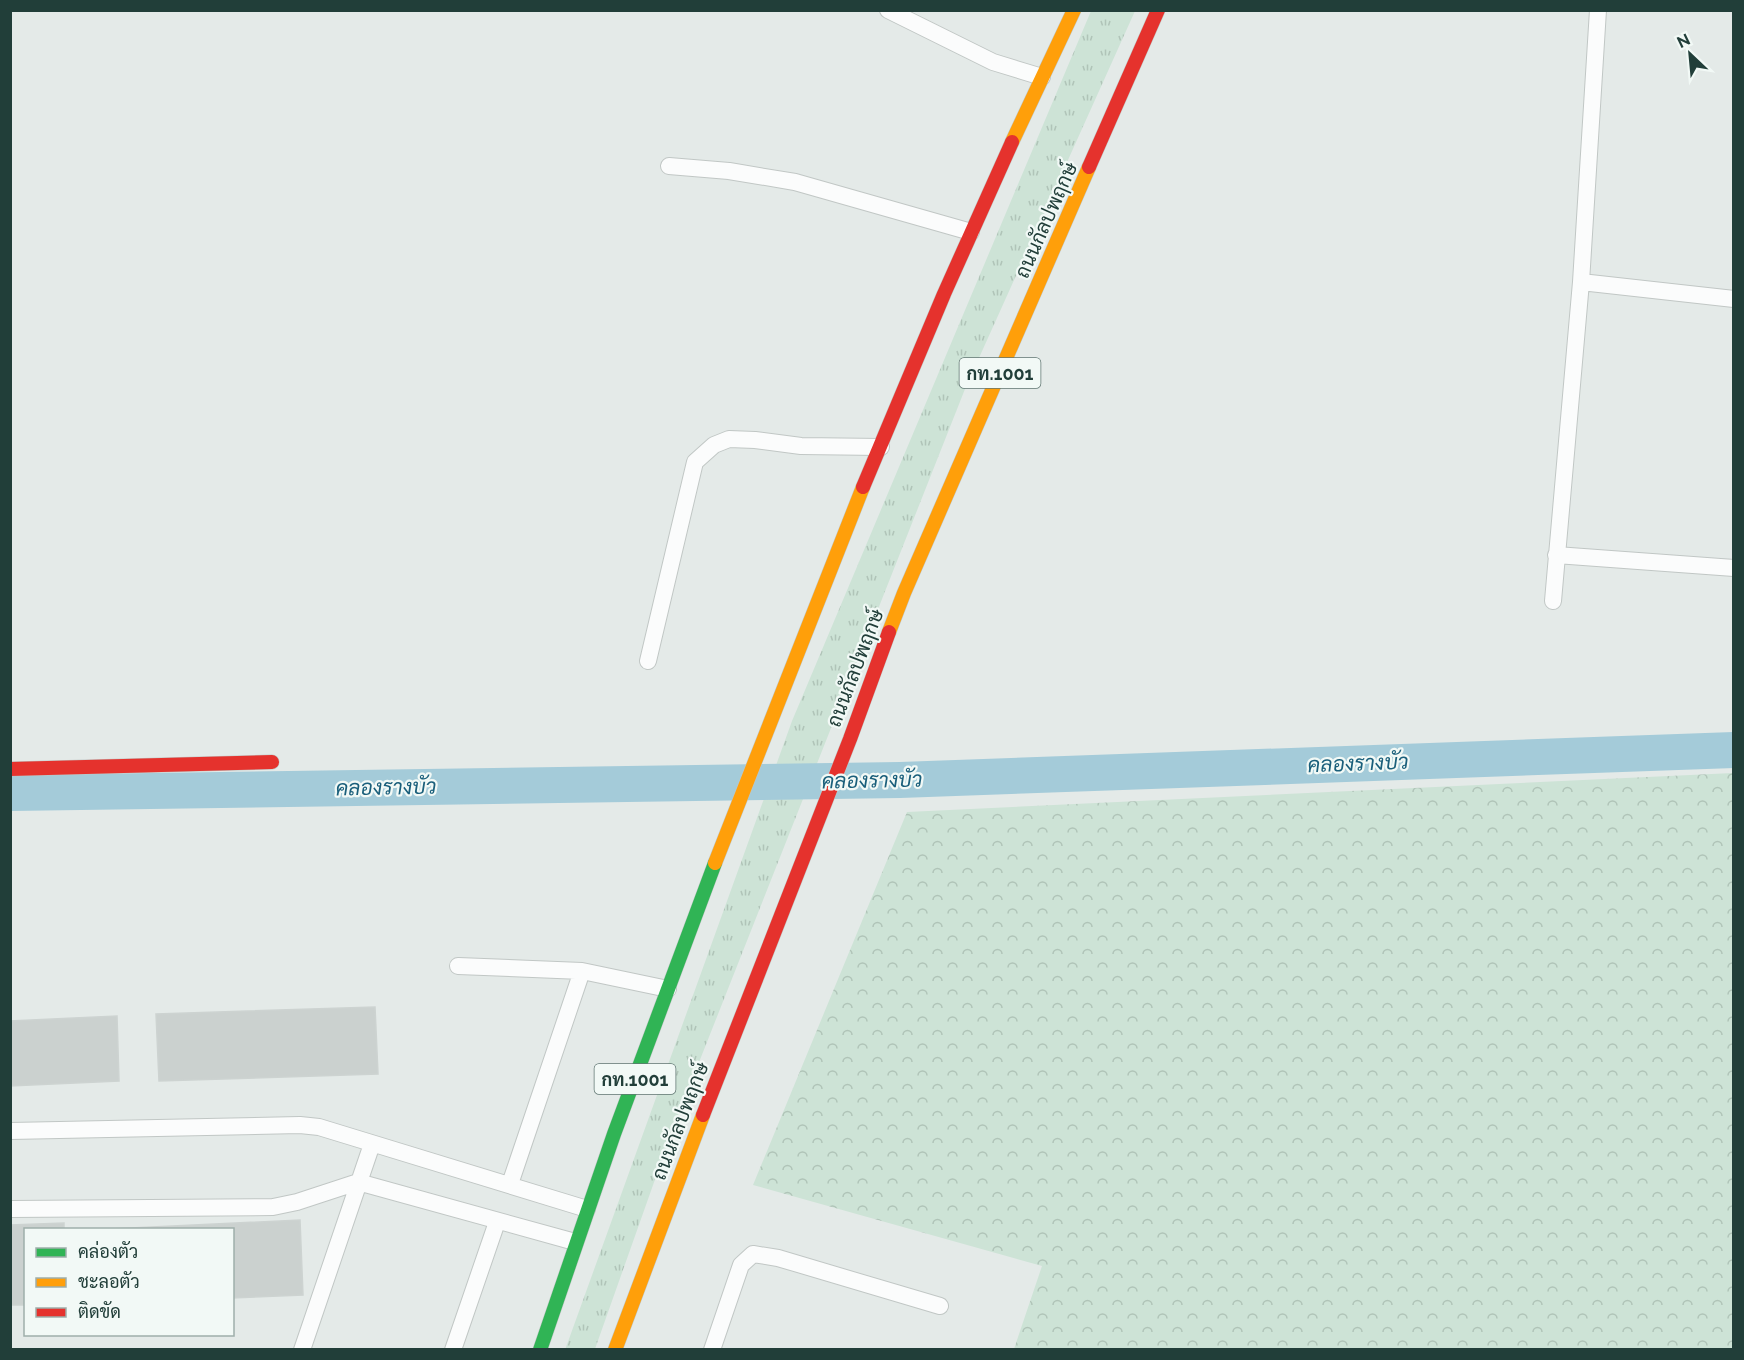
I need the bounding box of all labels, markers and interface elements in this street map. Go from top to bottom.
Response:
north arrow [1660,24,1720,84]
text: N [1674,30,1693,52]
street label: ถนนกัลปพฤกษ์ [1008,157,1082,282]
road number: กท.1001 [960,358,1040,388]
street label: ถนนกัลปพฤกษ์ [820,604,889,730]
water label: คลองรางบัว [1307,749,1409,777]
water label: คลองรางบัว [821,767,923,793]
water label: คลองรางบัว [335,774,437,800]
street label: ถนนกัลปพฤกษ์ [645,1057,714,1183]
road number: กท.1001 [594,1064,676,1094]
legend [24,1228,234,1336]
text: คล่องตัว [78,1240,138,1262]
text: ชะลอตัว [78,1271,140,1292]
text: ติดขัด [78,1301,121,1322]

